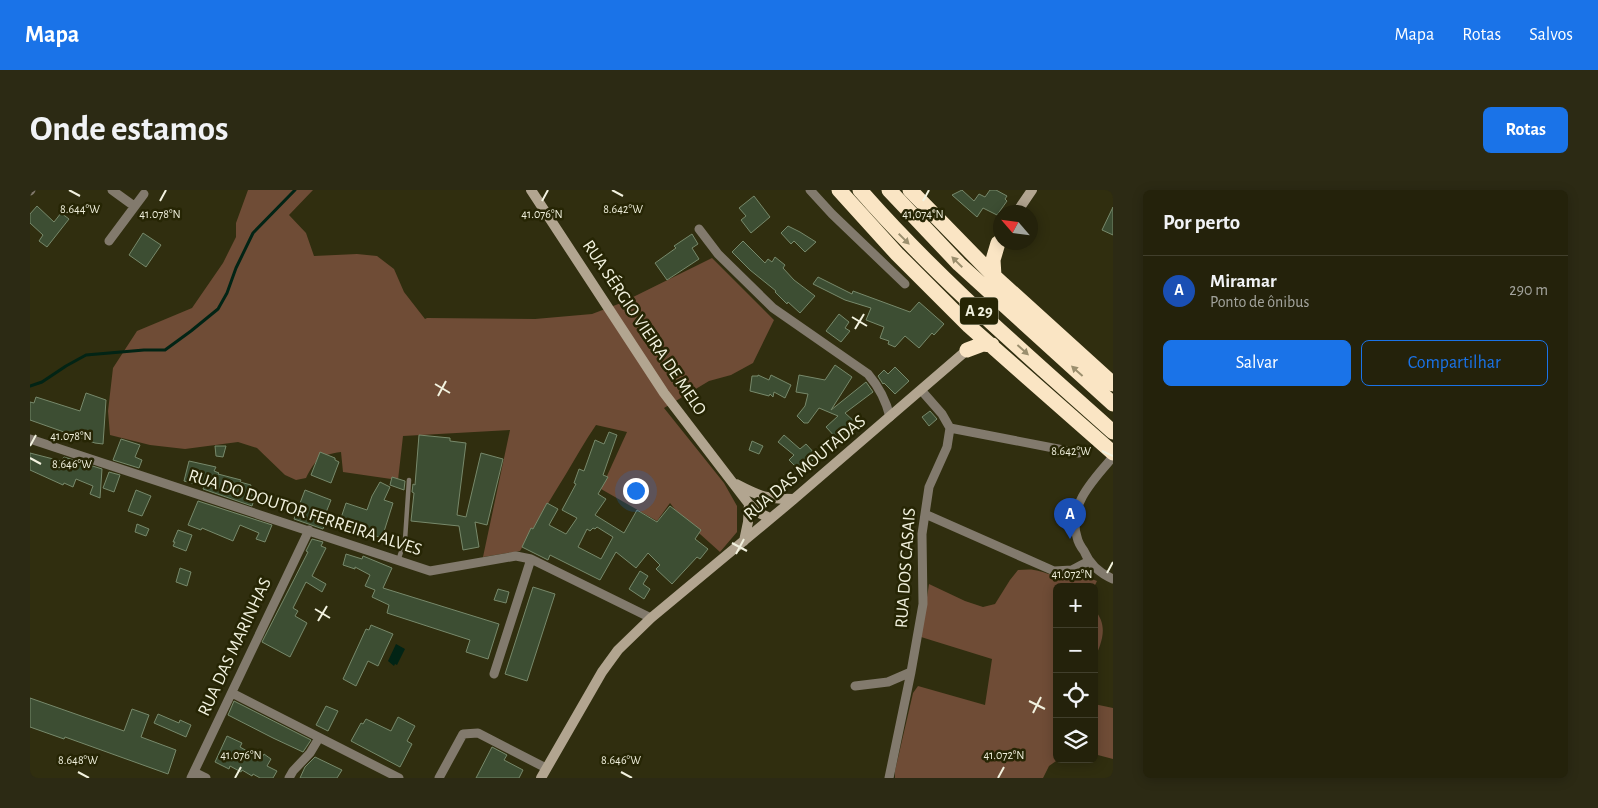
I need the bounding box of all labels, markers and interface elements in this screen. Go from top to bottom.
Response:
text: Mapa [25,23,79,47]
text: Mapa [1395,26,1434,44]
text: Rotas [1462,26,1501,44]
text: Salvos [1529,26,1573,44]
button: Rotas [1483,107,1568,153]
text: Onde estamos [30,112,229,147]
text: 8.644°W [60,203,100,215]
text: 8.642°W [603,203,643,215]
north arrow [993,205,1038,250]
text: 41.078°N [139,208,181,220]
text: 41.076°N [521,208,563,220]
text: 41.074°N [902,208,944,220]
text: Por perto [1163,212,1240,233]
one-way arrow [898,233,910,245]
street label: RUA SÉRGIO VIEIRA DE MELO [579,236,712,419]
one-way arrow [951,256,963,268]
text: Miramar [1210,272,1277,291]
text: A [1174,282,1184,298]
text: 290 m [1509,282,1548,298]
text: Ponto de ônibus [1210,294,1309,310]
road number: A 29 [960,298,998,324]
button: Salvar [1163,340,1351,386]
button: Compartilhar [1361,340,1548,386]
one-way arrow [1016,345,1029,356]
one-way arrow [1070,366,1083,377]
street label: RUA DAS MOUTADAS [741,412,869,524]
text: 41.078°N [50,430,92,442]
text: 8.642°W [1051,445,1091,457]
text: 8.646°W [52,458,92,470]
street label: RUA DO DOUTOR FERREIRA ALVES [186,467,424,559]
your location [623,478,649,504]
pin: A [1054,498,1086,539]
street label: RUA DOS CASAIS [893,507,919,629]
text: 41.072°N [1051,568,1093,580]
street label: RUA DAS MARINHAS [195,575,275,719]
map controls [1053,583,1098,763]
button: + [1053,583,1098,628]
button: − [1053,628,1098,673]
button: locate [1053,673,1098,718]
button: layers [1053,718,1098,763]
text: 41.076°N [220,749,262,761]
text: 41.072°N [983,749,1025,761]
text: 8.648°W [58,754,98,766]
text: 8.646°W [601,754,641,766]

